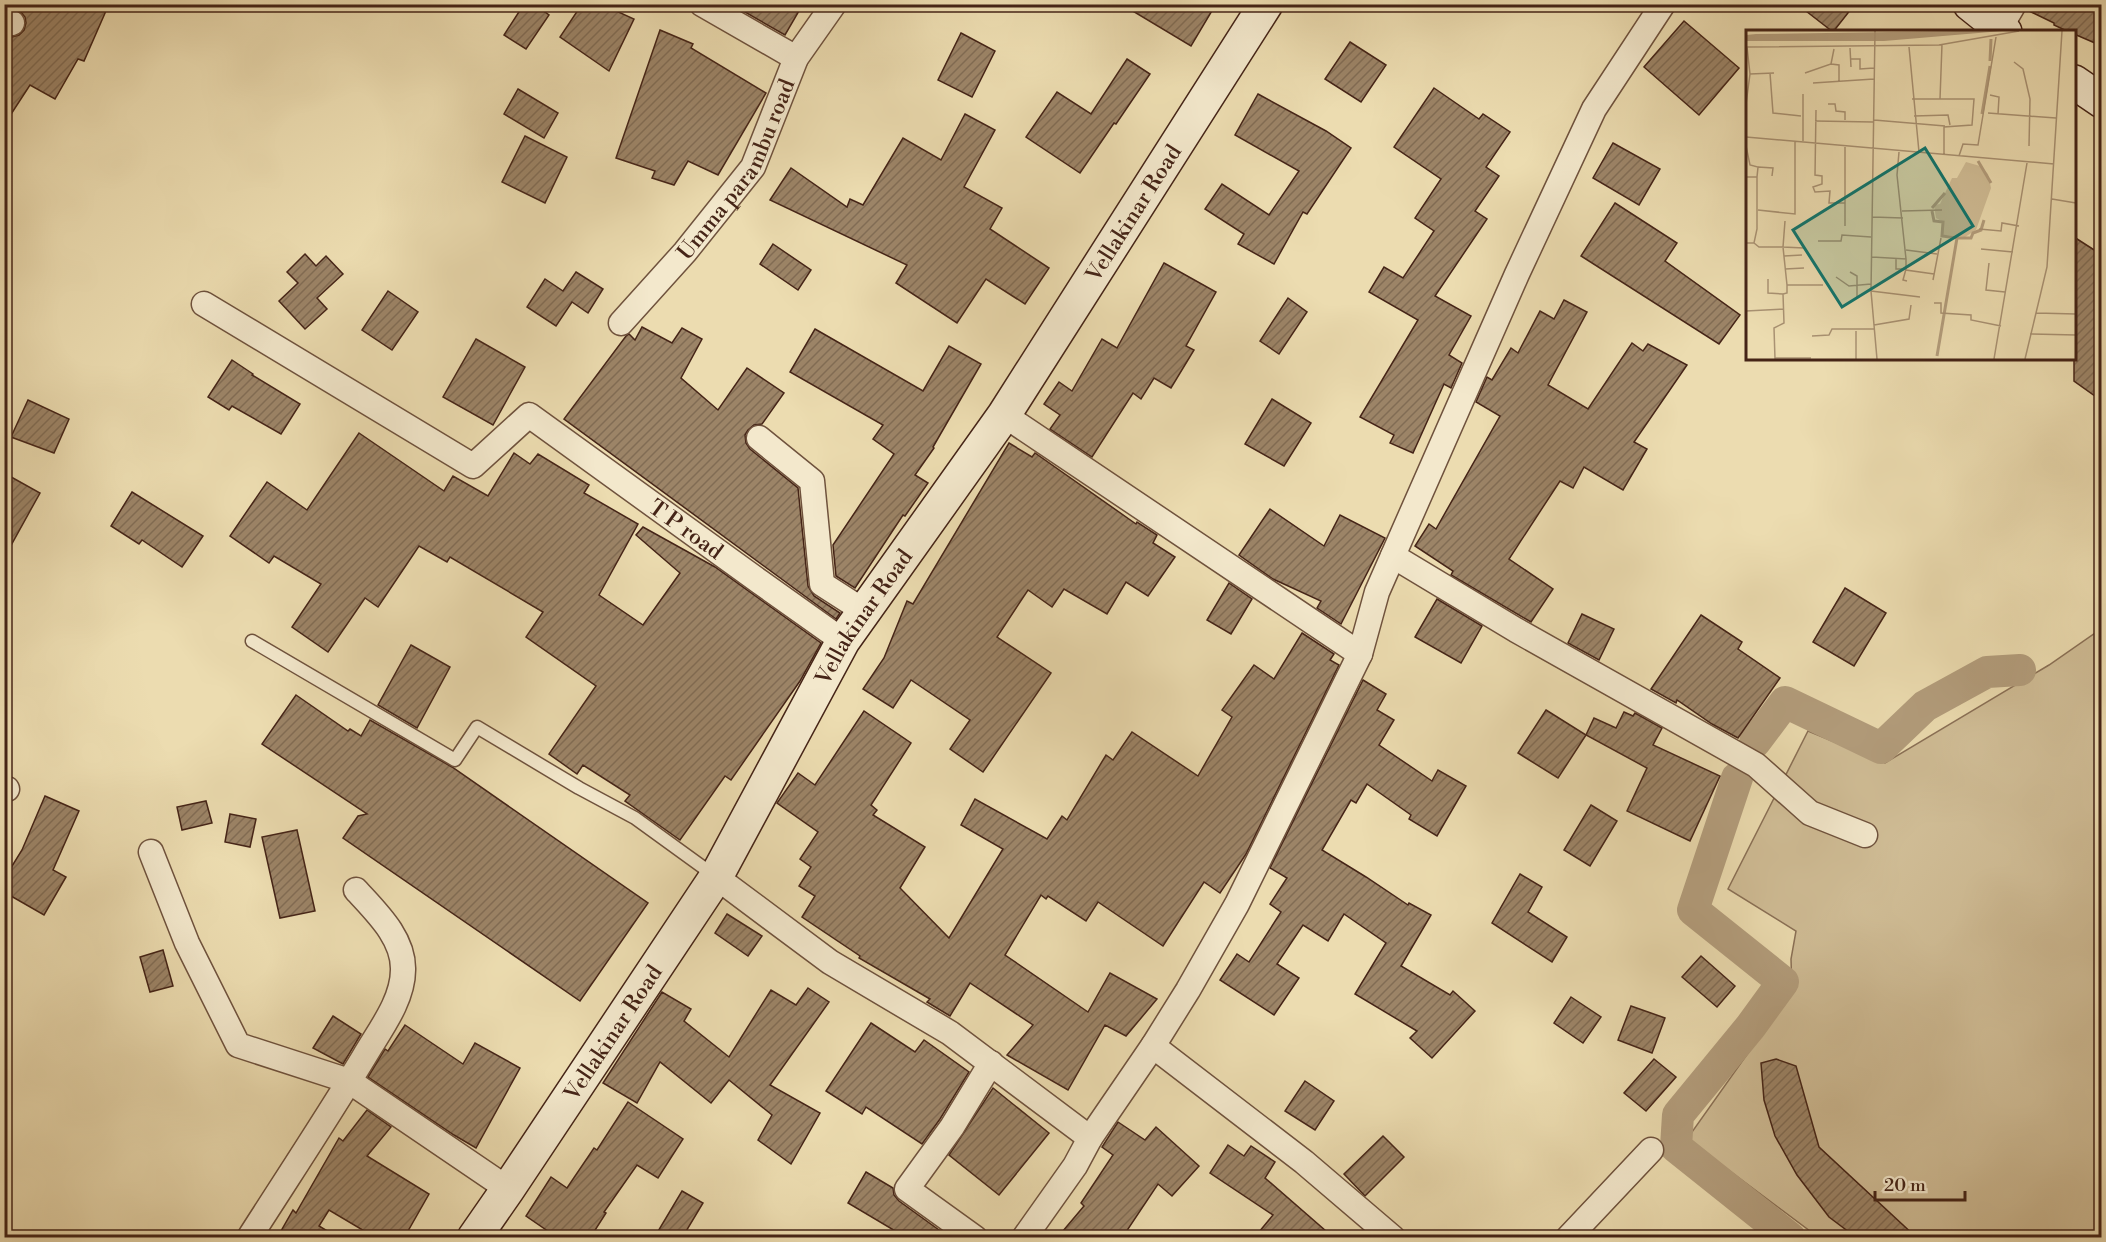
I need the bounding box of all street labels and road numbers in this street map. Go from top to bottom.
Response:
street label: Umma parambu road [672,75,802,266]
street label: Vellakinar Road [1080,140,1188,288]
street label: T P road [643,494,728,566]
street label: Vellakinar Road [810,544,919,691]
street label: Vellakinar Road [558,960,669,1107]

